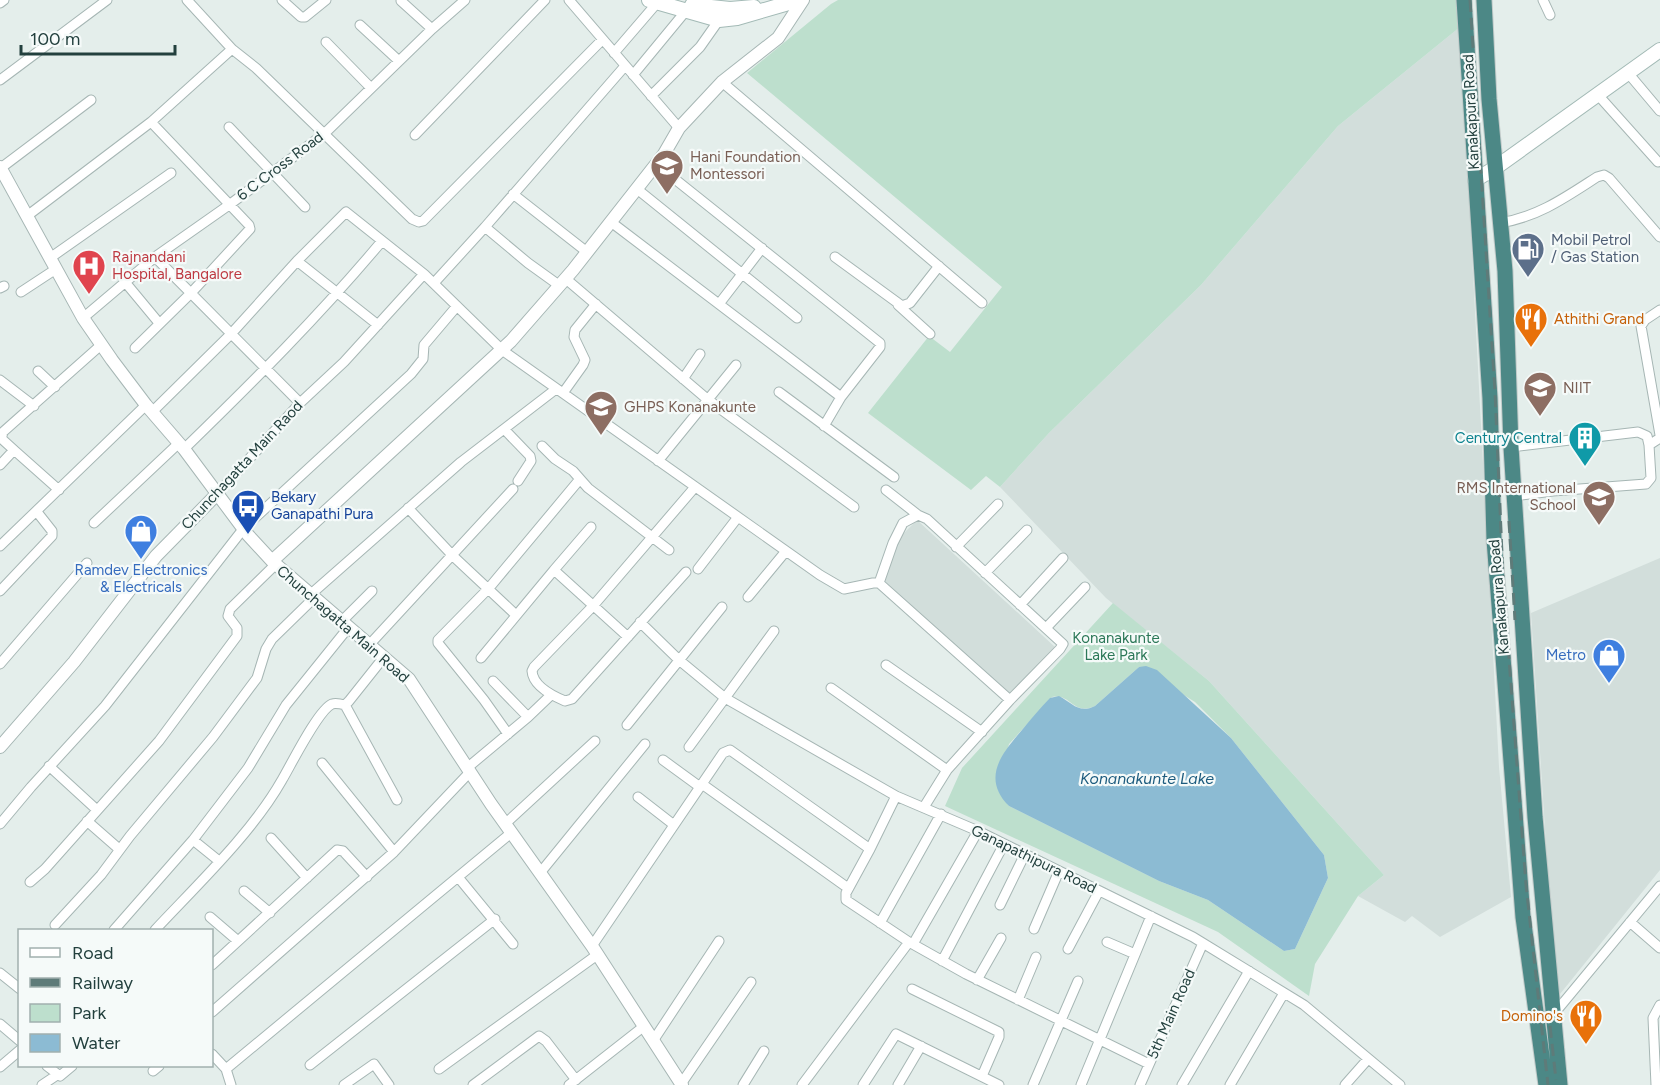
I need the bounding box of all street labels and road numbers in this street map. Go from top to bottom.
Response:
street label: Kanakapura Road [1459,54,1483,170]
street label: 6 C Cross Road [233,128,327,204]
street label: Chunchagatta Main Raod [178,397,306,533]
street label: Kanakapura Road [1485,539,1513,655]
street label: Chunchagatta Main Road [273,562,413,686]
street label: Ganapathipura Road [968,821,1100,897]
street label: 5th Main Road [1143,966,1199,1062]

